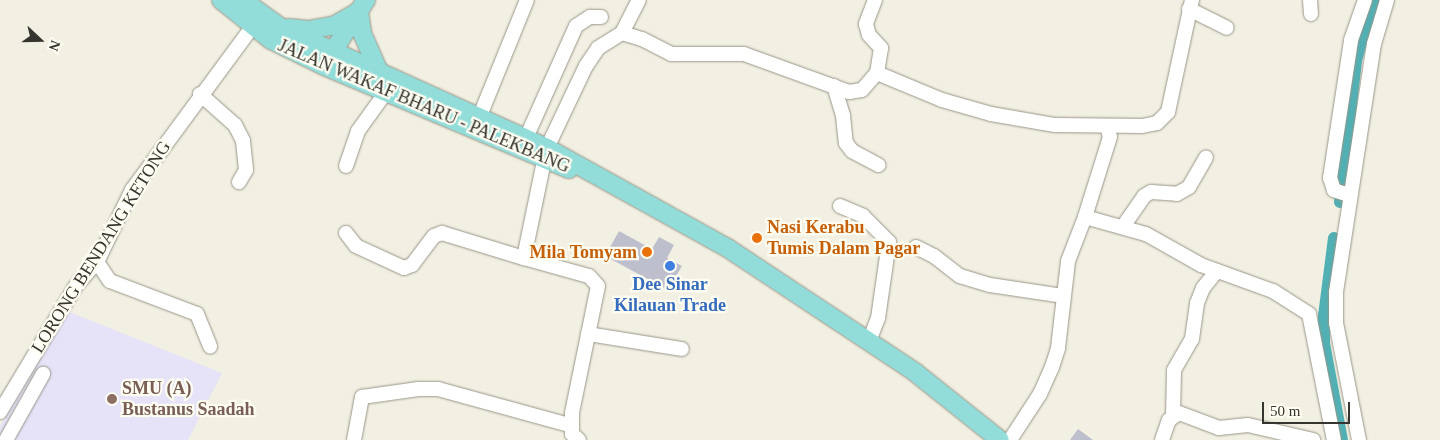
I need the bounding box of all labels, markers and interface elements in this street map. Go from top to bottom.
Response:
north arrow [15,15,65,65]
street label: JALAN WAKAF BHARU - PALEKBANG [275,34,573,178]
text: N [46,38,63,53]
street label: LORONG BENDANG KETONG [27,137,175,357]
place label: Nasi Kerabu Tumis Dalam Pagar [767,217,920,260]
marker: Nasi Kerabu Tumis Dalam Pagar [751,232,763,244]
place label: Mila Tomyam [529,241,637,263]
marker: Mila Tomyam [641,246,653,258]
marker: Dee Sinar Kilauan Trade [664,260,676,272]
place label: Dee Sinar Kilauan Trade [614,274,726,316]
place label: SMU (A) Bustanus Saadah [122,378,255,420]
scale bar [1265,392,1352,424]
marker: SMU (A) Bustanus Saadah [106,393,118,405]
text: 50 m [1270,403,1300,419]

